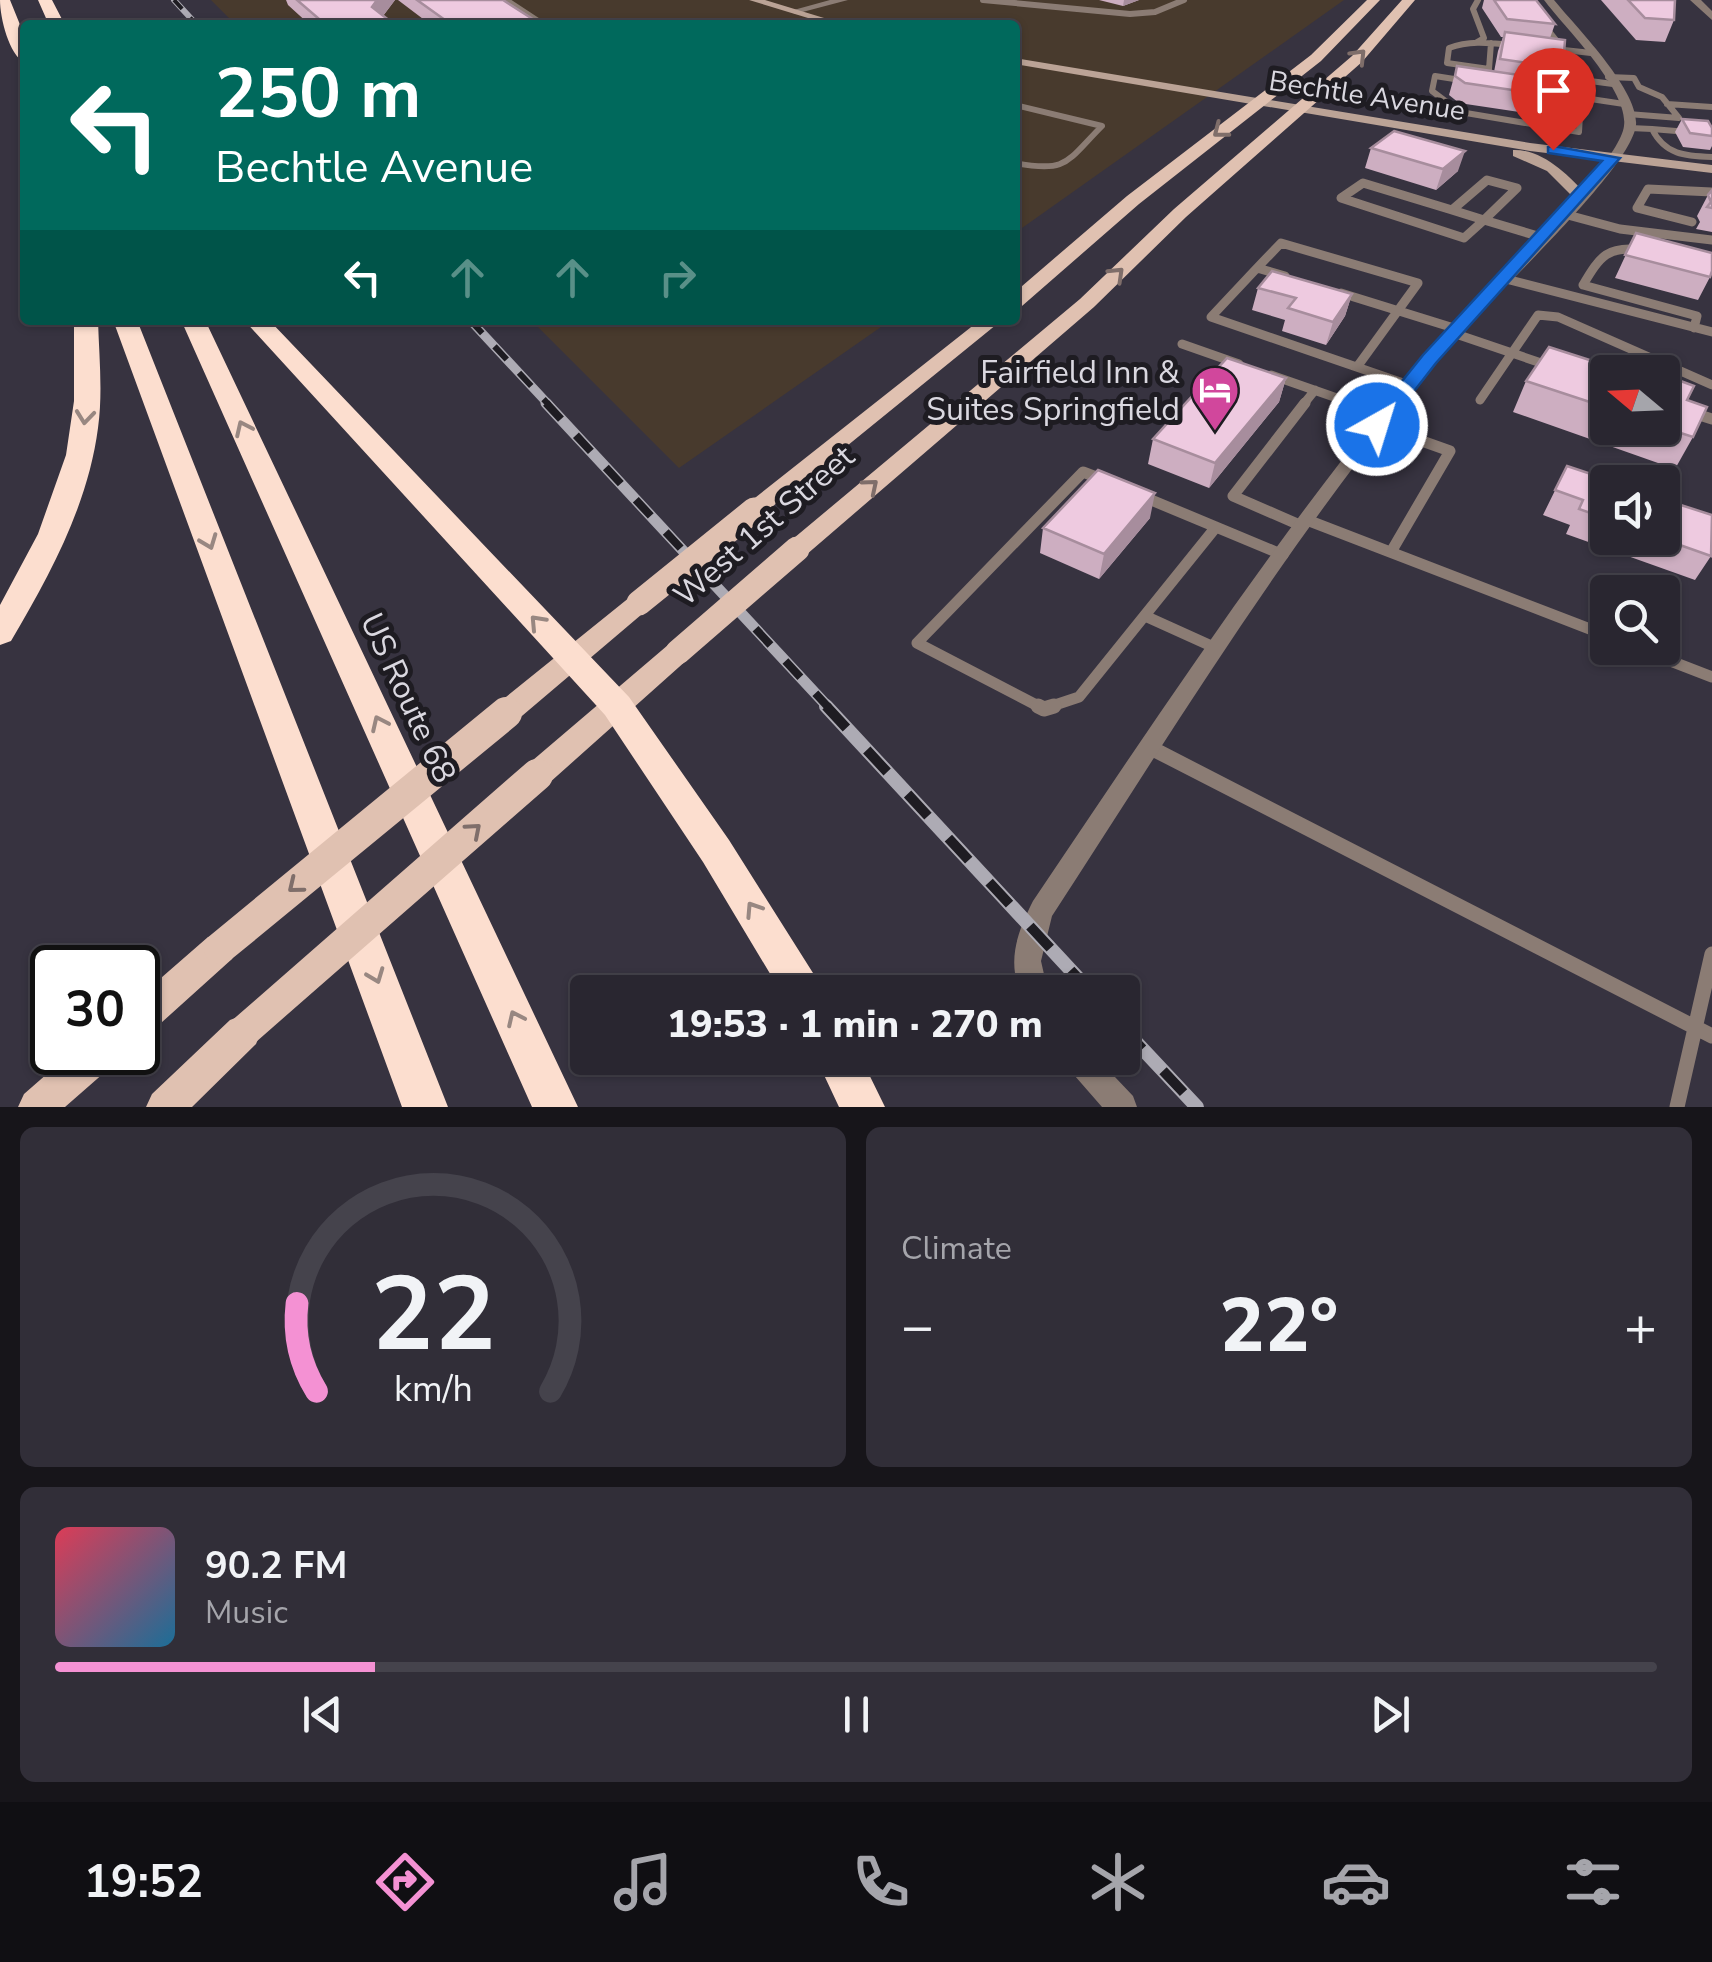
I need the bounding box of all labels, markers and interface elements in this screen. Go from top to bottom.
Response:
text: 250 m [215,46,421,142]
pin [1511,48,1596,151]
one-way arrow [1347,50,1365,68]
icon: left [50,60,180,190]
street label: Bechtle Avenue [1266,62,1468,130]
icon: arrive [1526,63,1581,118]
one-way arrow [1213,120,1231,137]
text: Bechtle Avenue [215,137,533,198]
icon: left [335,250,390,305]
icon: ahead [440,250,495,305]
icon: ahead [545,250,600,305]
icon: right [650,250,705,305]
one-way arrow [1106,267,1124,285]
place label: Fairfield Inn & Suites Springfield [926,351,1180,431]
north arrow [1590,355,1680,445]
map controls [1590,355,1680,665]
hotel icon: Fairfield Inn & Suites Springfield [1189,364,1241,432]
position arrow [1325,373,1429,477]
one-way arrow [75,410,97,426]
one-way arrow [235,420,255,438]
street label: West 1st Street [665,435,864,616]
button: sound [1590,465,1680,555]
one-way arrow [860,480,878,498]
one-way arrow [198,532,218,549]
button: search [1590,575,1680,665]
street label: US Route 68 [350,606,466,790]
one-way arrow [531,616,549,634]
one-way arrow [371,715,391,733]
one-way arrow [462,823,481,841]
one-way arrow [289,874,307,892]
one-way arrow [747,902,766,920]
speed limit sign: 30 [30,945,160,1075]
one-way arrow [364,967,384,984]
text: 19:53 · 1 min · 270 m [667,999,1043,1050]
one-way arrow [507,1010,527,1028]
text: Climate [901,1227,1012,1270]
text: 22 [371,1244,495,1386]
text: 22° [1220,1275,1338,1377]
text: − [901,1289,934,1364]
text: + [1624,1289,1657,1364]
text: km/h [394,1365,472,1414]
text: 90.2 FM [205,1540,347,1591]
text: Music [205,1591,288,1634]
icon: previous [295,1687,350,1742]
icon: pause [829,1687,884,1742]
icon: next [1363,1687,1418,1742]
icon: directions [370,1847,440,1917]
icon: music [608,1847,678,1917]
icon: phone [846,1847,916,1917]
icon: climate [1083,1847,1153,1917]
icon: car [1321,1847,1391,1917]
icon: filters [1558,1847,1628,1917]
text: 19:52 [84,1852,203,1913]

